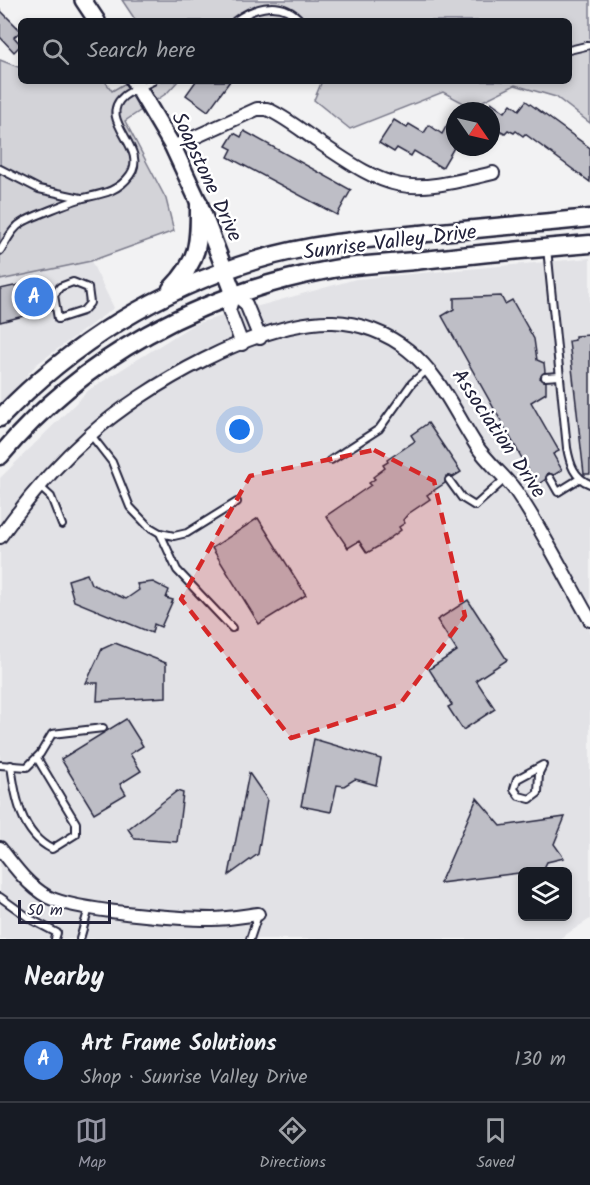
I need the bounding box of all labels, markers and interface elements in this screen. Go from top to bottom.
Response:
search box [18,18,572,84]
text: Search here [87,34,195,69]
icon: search [39,35,72,68]
north arrow [446,102,500,156]
street label: Soapstone Drive [161,107,251,248]
street label: Sunrise Valley Drive [302,216,479,270]
pin: A [15,274,54,320]
street label: Association Drive [442,362,554,506]
your location [225,415,254,444]
map controls [518,867,572,921]
button: layers [518,867,572,921]
scale bar [18,897,111,924]
text: 50 m [27,898,63,923]
text: Nearby [24,957,104,999]
text: Art Frame Solutions [81,1027,276,1062]
text: A [37,1044,50,1076]
text: 130 m [514,1044,566,1076]
text: Shop · Sunrise Valley Drive [81,1062,308,1094]
tab: Map [75,1114,108,1175]
tab: Directions [259,1114,326,1175]
tab: Saved [477,1114,515,1175]

